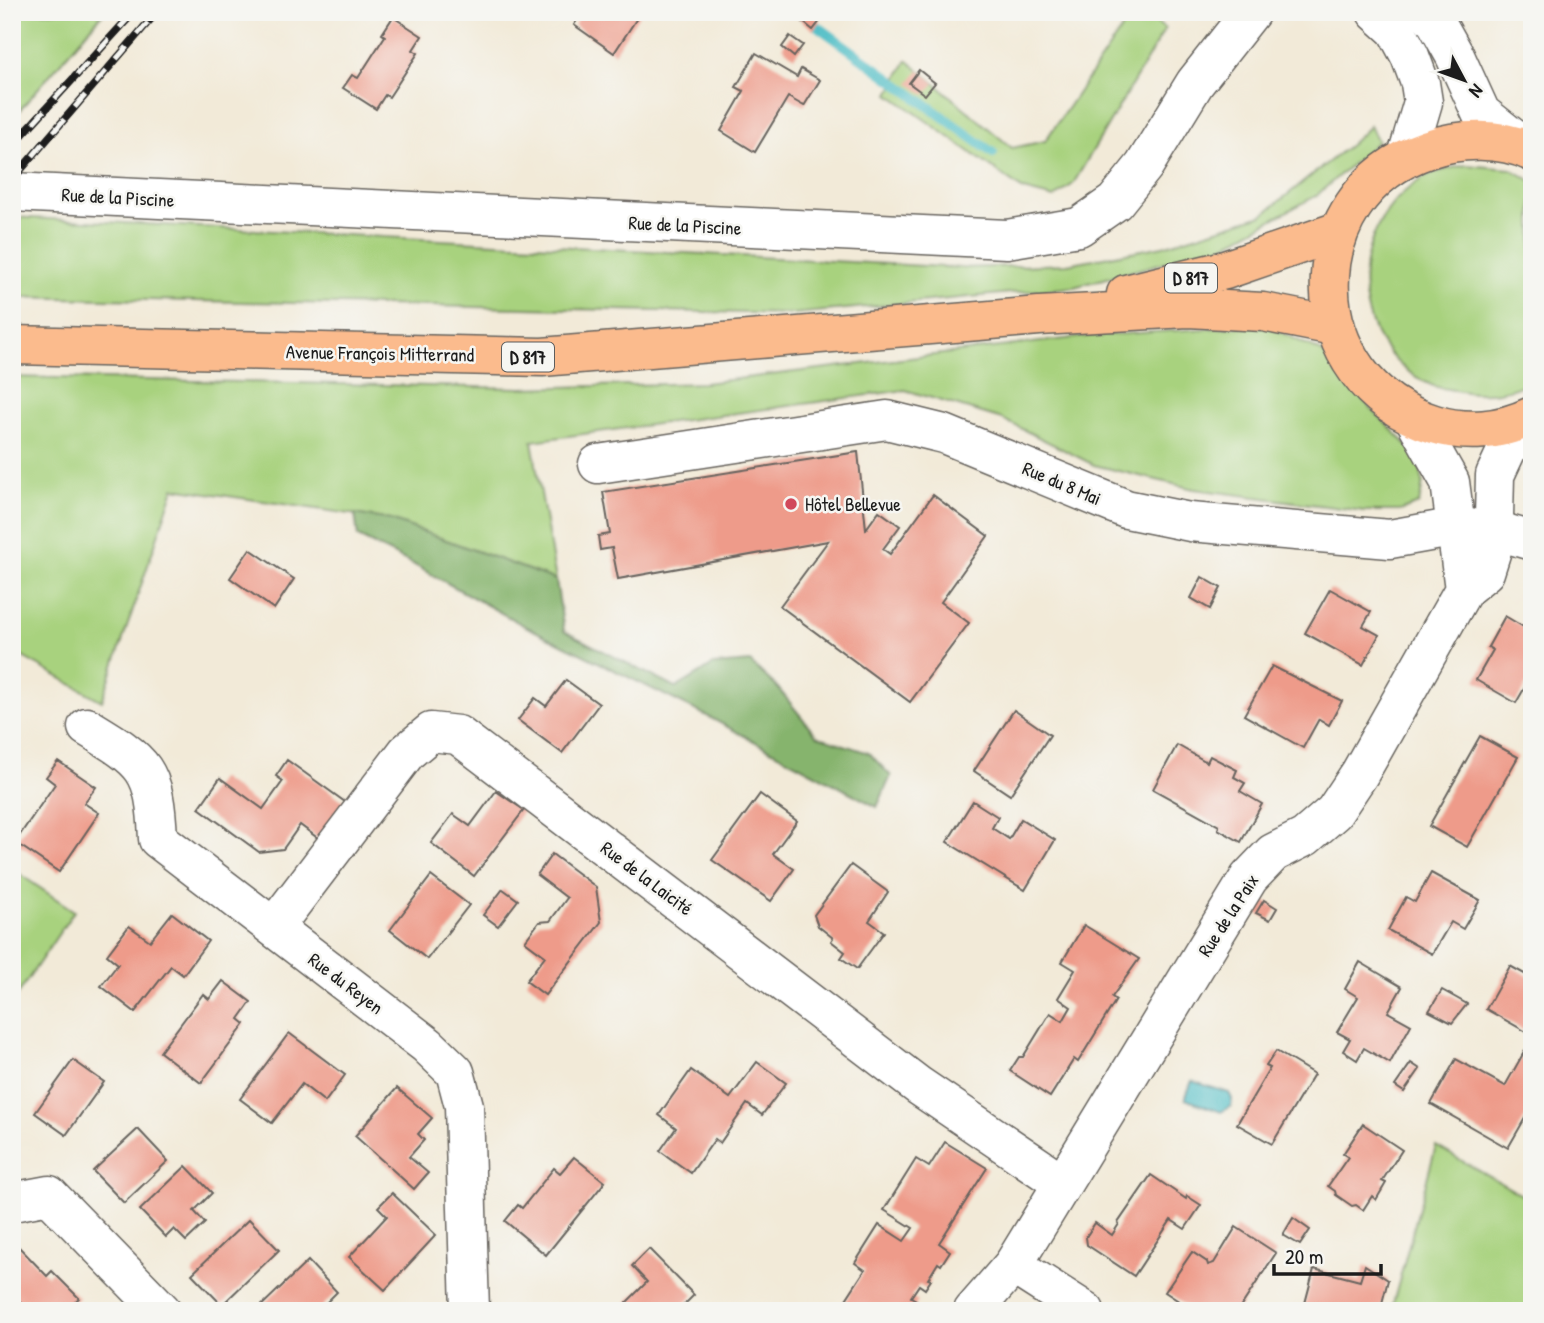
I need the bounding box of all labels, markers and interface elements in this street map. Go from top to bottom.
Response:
north arrow [1428,46,1498,116]
text: N [1464,79,1490,103]
street label: Rue de la Piscine [61,181,175,213]
street label: Rue de la Piscine [628,209,742,241]
road number: D 817 [1165,264,1217,292]
street label: Avenue François Mitterrand [286,338,475,368]
road number: D 817 [502,342,554,372]
street label: Rue du 8 Mai [1019,455,1105,511]
place label: Hôtel Bellevue [805,491,901,517]
marker: Hôtel Bellevue [783,496,799,512]
street label: Rue de la Laicité [596,835,699,921]
street label: Rue de la Paix [1192,869,1264,961]
street label: Rue du Reyen [303,946,389,1020]
scale bar [1274,1232,1381,1276]
text: 20 m [1285,1242,1323,1271]

